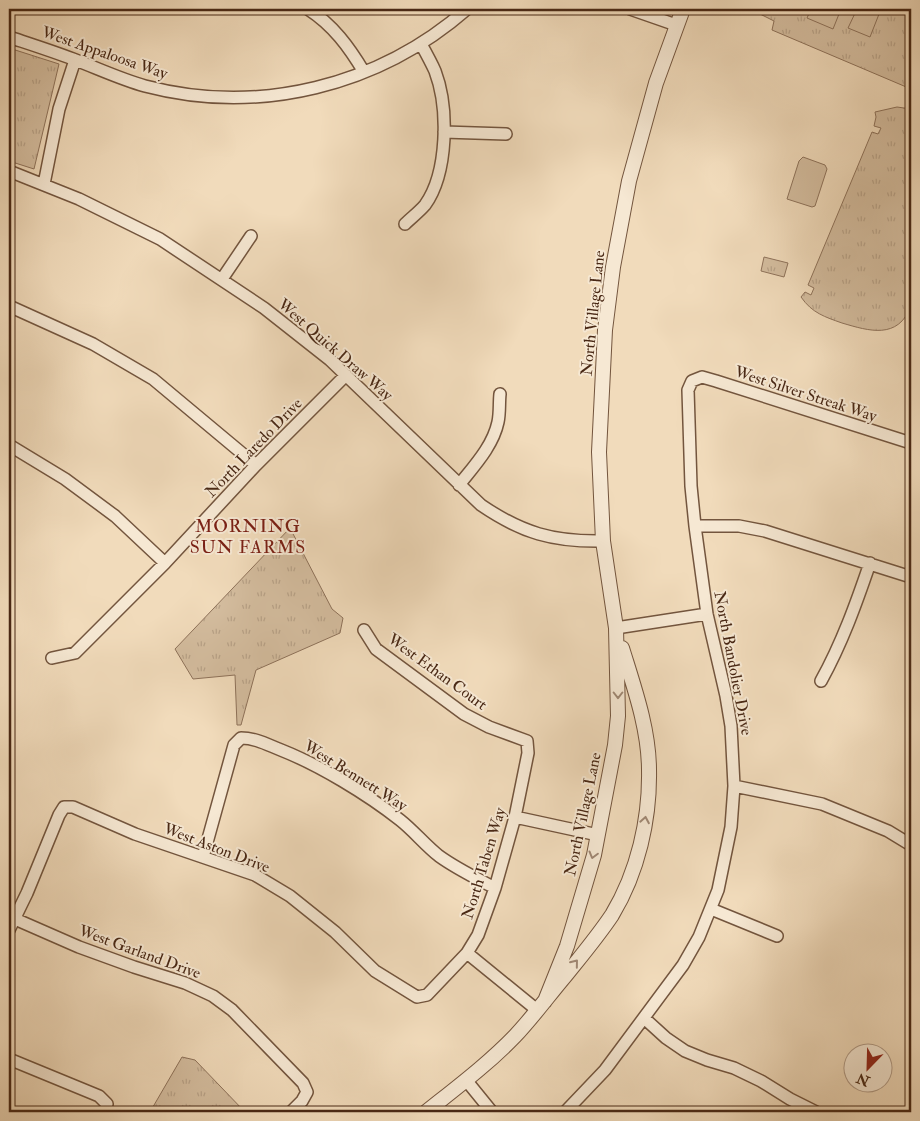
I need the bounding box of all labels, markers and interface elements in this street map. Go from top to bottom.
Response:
street label: West Appaloosa Way [38,22,171,85]
street label: North Village Lane [576,249,610,377]
street label: West Quick Draw Way [273,294,398,406]
street label: West Silver Streak Way [731,361,880,427]
street label: North Laredo Drive [201,393,307,502]
district label: MORNING SUN FARMS [190,515,306,559]
street label: North Bandolier Drive [709,589,757,737]
street label: West Ethan Court [383,629,491,714]
one-way arrow [613,691,624,699]
street label: West Bennett Way [299,736,412,816]
street label: North Village Lane [560,750,606,878]
street label: North Taben Way [457,804,511,922]
one-way arrow [640,815,650,824]
street label: West Aston Drive [160,818,273,878]
one-way arrow [589,850,599,858]
street label: West Garland Drive [75,920,204,983]
one-way arrow [570,960,579,969]
north arrow [842,1044,892,1094]
text: N [854,1069,873,1090]

